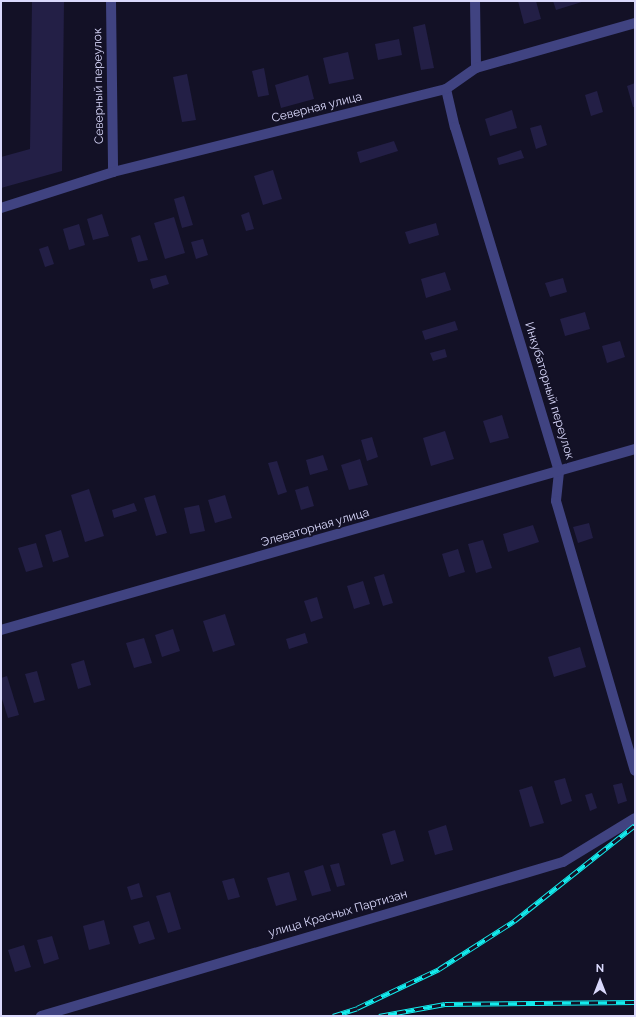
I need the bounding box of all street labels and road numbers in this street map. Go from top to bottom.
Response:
street label: Северный переулок [91,28,107,144]
street label: Северная улица [270,90,364,126]
street label: Инкубаторный переулок [521,321,577,461]
street label: Элеваторная улица [259,506,371,550]
street label: улица Красных Партизан [267,887,409,941]

